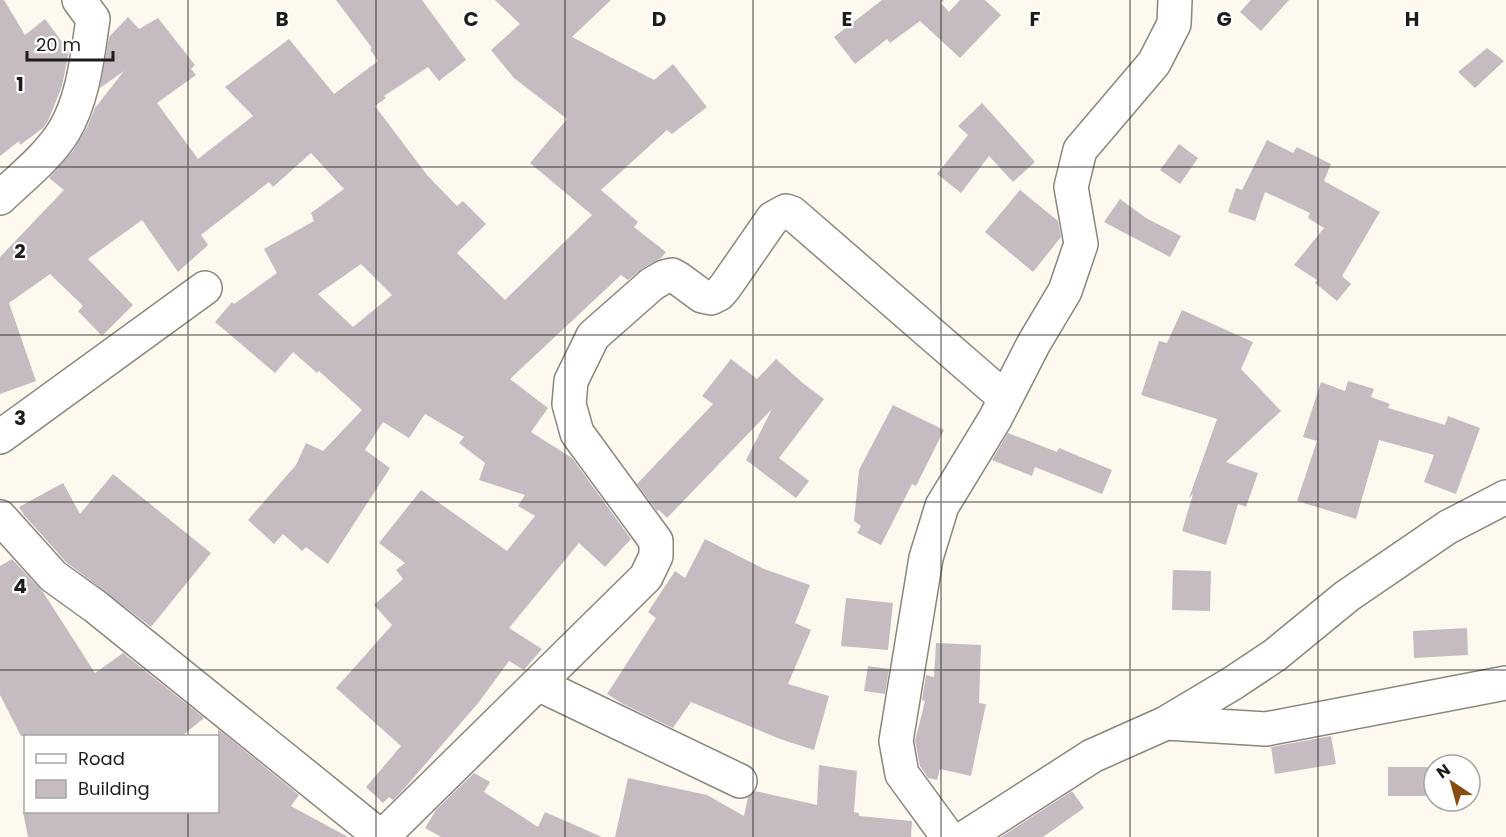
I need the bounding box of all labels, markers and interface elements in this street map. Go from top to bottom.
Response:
text: B [275,5,289,33]
text: C [463,5,479,33]
text: D [652,5,666,33]
text: E [842,5,852,33]
text: F [1030,5,1041,33]
text: G [1216,5,1232,33]
text: H [1405,5,1419,33]
scale bar [27,24,112,62]
text: 20 m [36,32,81,57]
text: 1 [16,70,24,98]
text: 2 [14,237,26,265]
text: 3 [14,404,26,432]
text: 4 [13,572,27,600]
legend [24,735,219,813]
text: Road [78,746,125,771]
north arrow [1422,753,1482,813]
text: N [1432,758,1455,784]
text: Building [78,776,150,801]

